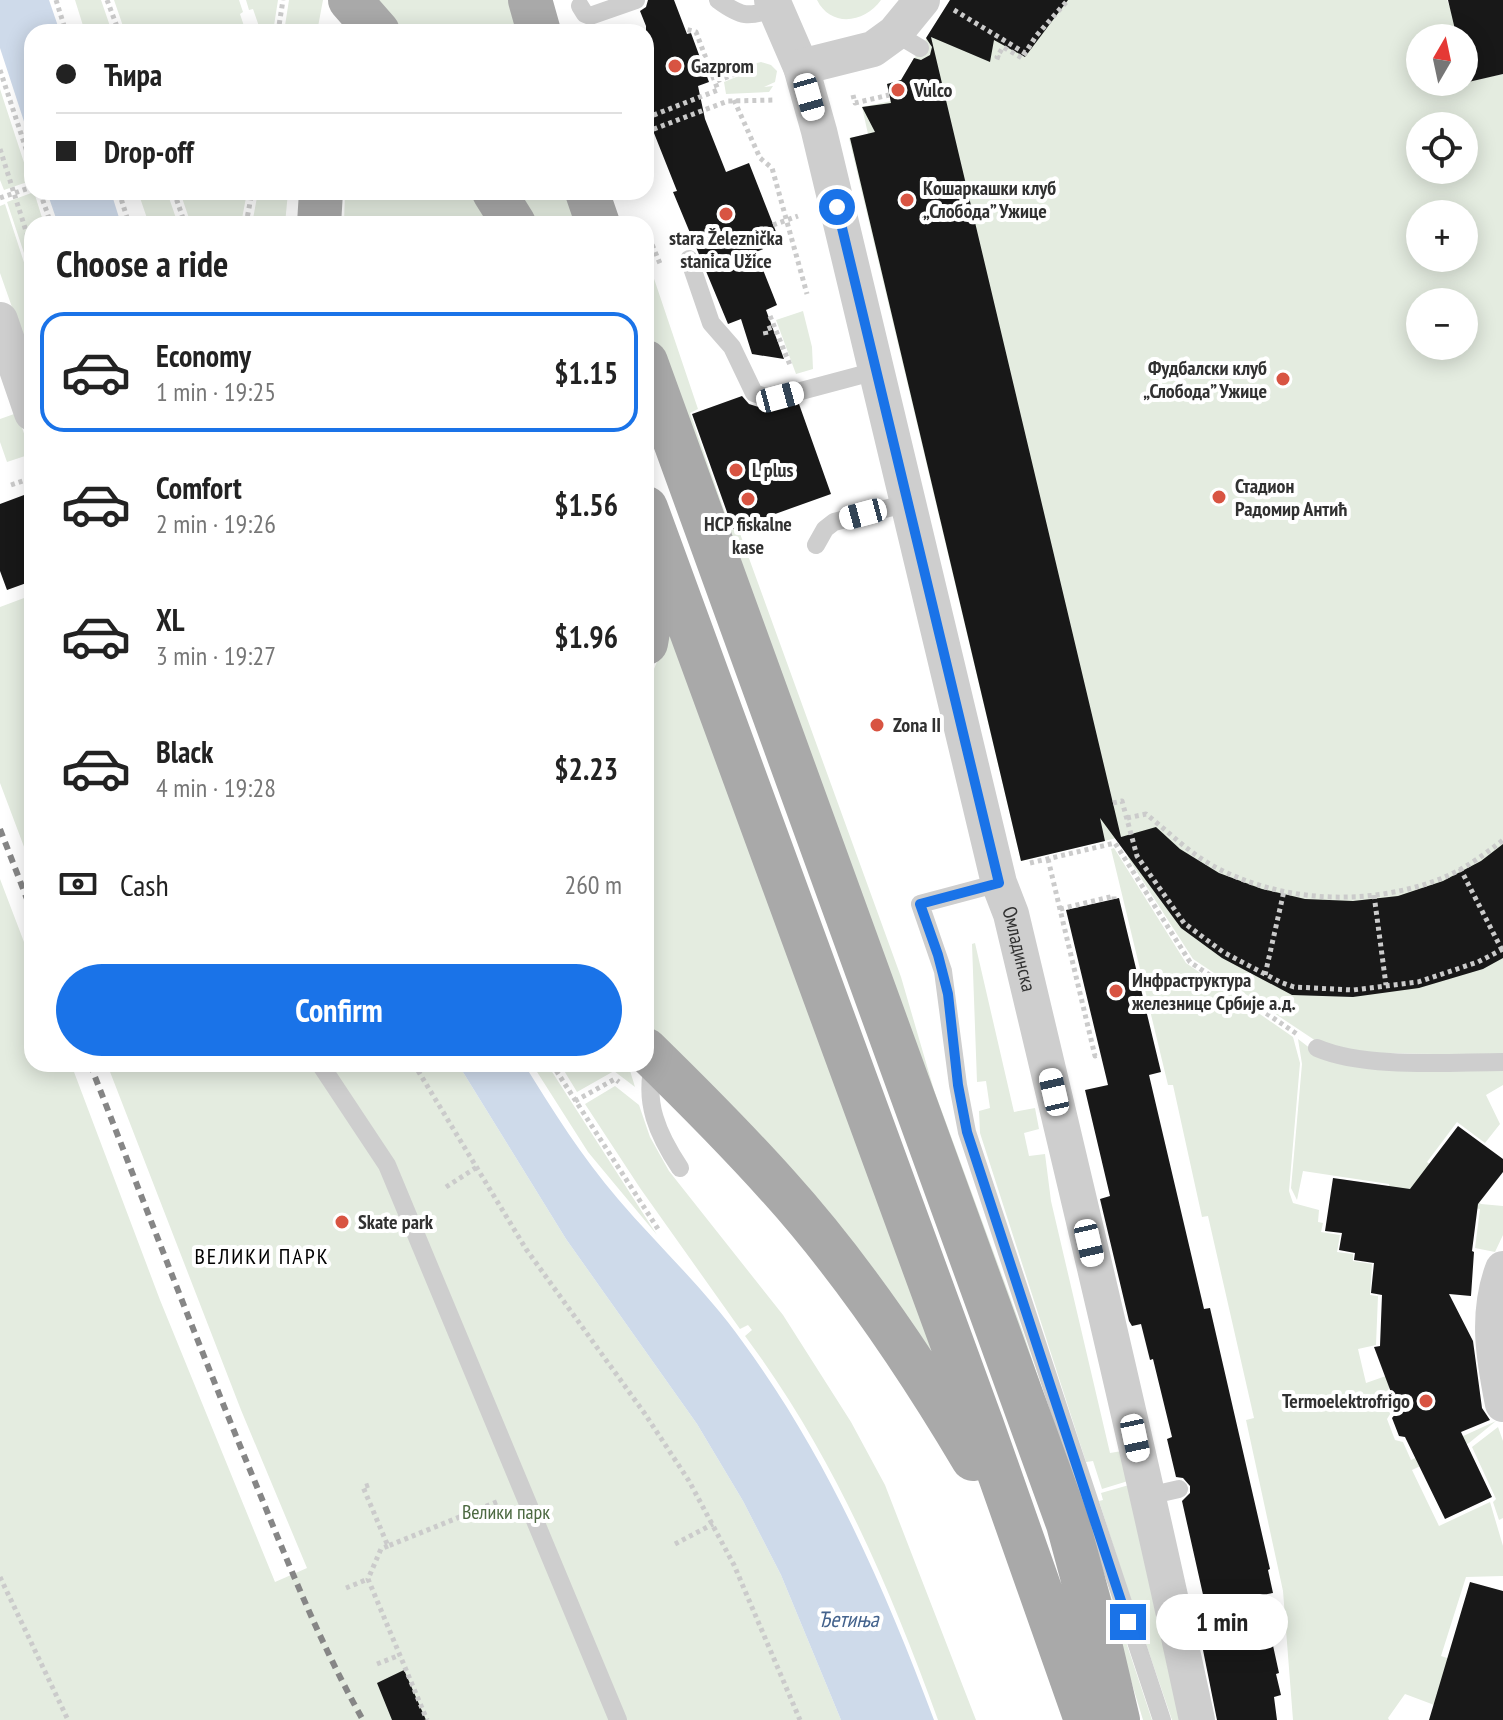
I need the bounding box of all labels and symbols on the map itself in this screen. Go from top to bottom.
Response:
north arrow [1406,24,1478,96]
place label: Gazprom [691,53,754,79]
marker: Gazprom [666,57,684,75]
car [791,71,827,123]
place label: Vulco [913,77,953,103]
marker: Vulco [889,81,907,99]
place label: Кошаркашки клуб „Слобода” Ужице [923,175,1056,224]
route start [819,189,855,225]
marker: Кошаркашки клуб „Слобода” Ужице [898,191,916,209]
marker: stara Železnička stanica Užice [717,205,735,223]
place label: stara Železnička stanica Užice [669,225,783,274]
place label: Фудбалски клуб „Слобода” Ужице [1143,355,1267,404]
marker: Фудбалски клуб „Слобода” Ужице [1274,370,1292,388]
car [754,379,806,415]
place label: L plus [752,457,793,483]
marker: L plus [727,461,745,479]
place label: Стадион Радомир Антић [1235,473,1347,522]
marker: Стадион Радомир Антић [1210,488,1228,506]
marker: HCP fiskalne kase [739,490,757,508]
car [837,496,889,532]
place label: HCP fiskalne kase [704,511,792,560]
place label: Zona II [893,712,941,738]
marker: Zona II [868,716,886,734]
street label: Омладинска [996,902,1042,994]
place label: Инфраструктура железнице Србије а.д. [1131,967,1296,1016]
marker: Инфраструктура железнице Србије а.д. [1107,982,1125,1000]
car [1037,1066,1071,1118]
place label: Skate park [358,1209,434,1235]
marker: Skate park [333,1213,351,1231]
car [1072,1217,1106,1269]
district label: ВЕЛИКИ ПАРК [194,1242,330,1270]
place label: Termoelektrofrigo [1282,1388,1410,1414]
marker: Termoelektrofrigo [1417,1392,1435,1410]
car [1118,1412,1152,1464]
park label: Велики парк [462,1499,550,1525]
callout: 1 min [1156,1594,1288,1650]
route end [1110,1604,1146,1640]
water label: Ђетиња [817,1605,880,1633]

